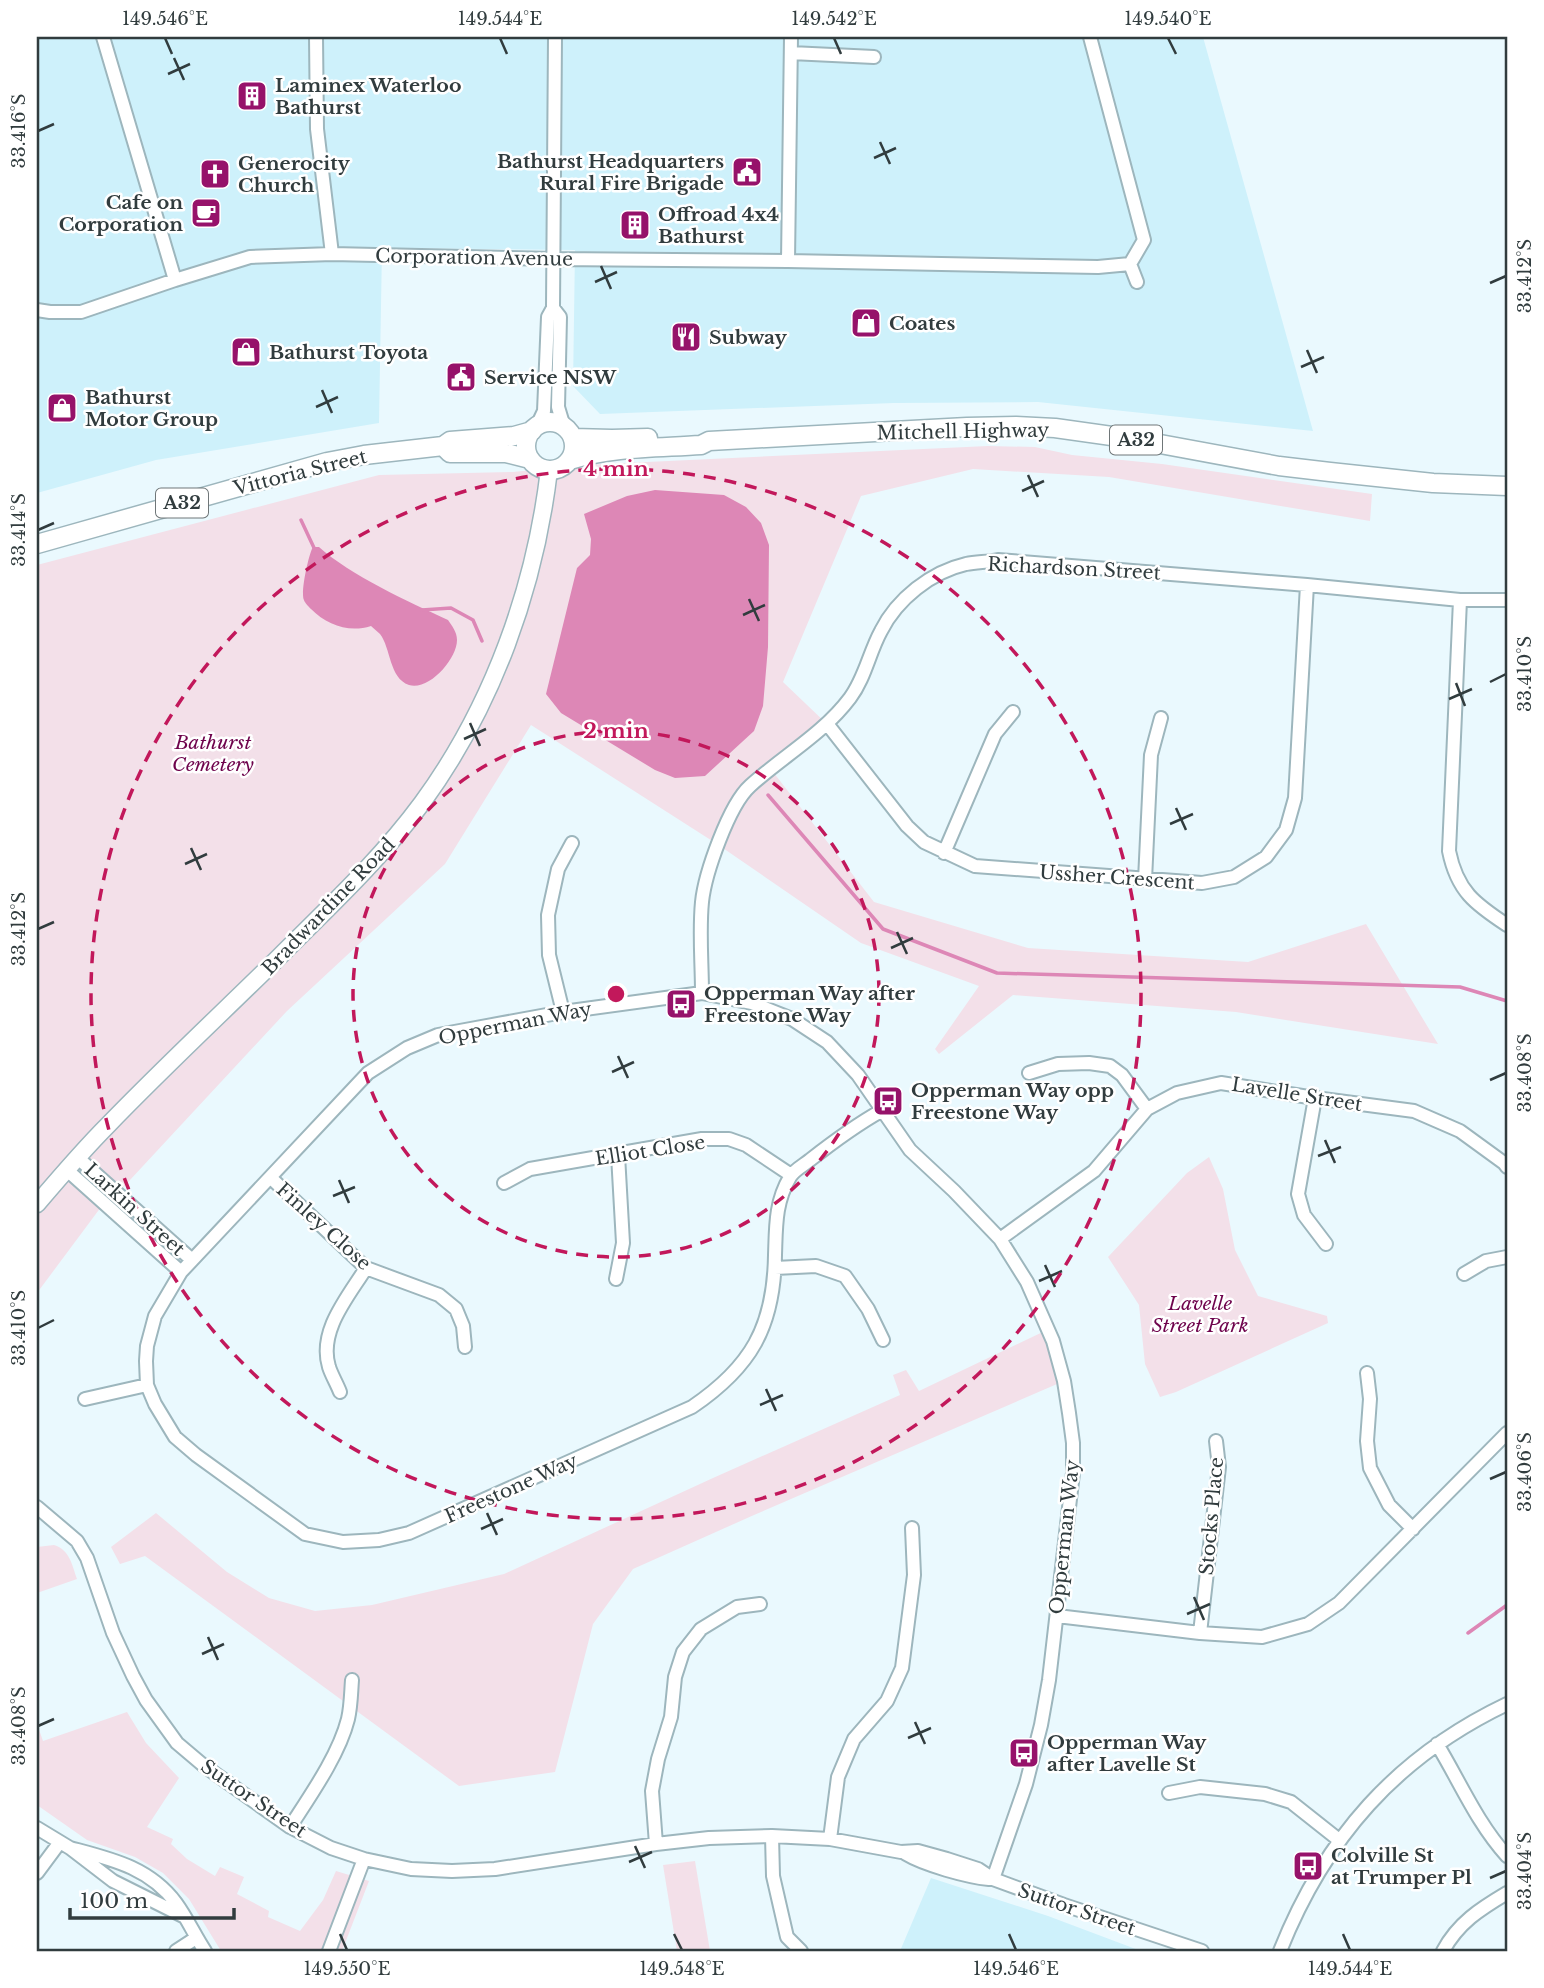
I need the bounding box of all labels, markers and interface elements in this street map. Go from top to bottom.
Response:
text: 149.546°E [122,8,208,30]
text: 149.544°E [458,8,542,30]
text: 149.542°E [791,8,877,30]
text: 149.540°E [1124,8,1212,30]
place label: Laminex Waterloo Bathurst [275,74,461,119]
building icon: Laminex Waterloo Bathurst [235,79,269,113]
text: 33.416°S [8,94,30,168]
place label: Bathurst Headquarters Rural Fire Brigade [497,150,724,195]
place label: Generocity Church [238,152,350,197]
public building icon: Bathurst Headquarters Rural Fire Brigade [730,155,764,189]
church icon: Generocity Church [198,157,232,191]
place label: Cafe on Corporation [59,191,183,236]
cafe icon: Cafe on Corporation [189,196,223,230]
place label: Offroad 4x4 Bathurst [658,203,779,248]
building icon: Offroad 4x4 Bathurst [618,208,652,242]
text: 33.412°S [1514,239,1536,313]
street label: Corporation Avenue [375,244,573,271]
shop icon: Coates [849,306,883,340]
place label: Coates [889,312,955,335]
restaurant icon: Subway [669,320,703,354]
place label: Subway [709,326,788,349]
shop icon: Bathurst Toyota [229,335,263,369]
place label: Bathurst Toyota [269,341,428,364]
public building icon: Service NSW [444,360,478,394]
place label: Service NSW [484,366,617,389]
place label: Bathurst Motor Group [85,386,218,431]
shop icon: Bathurst Motor Group [45,391,79,425]
street label: Mitchell Highway [876,418,1050,445]
road number: A32 [1110,426,1162,454]
street label: Vittoria Street [230,445,370,500]
text: 4 min [583,456,649,482]
road number: A32 [156,489,208,518]
text: 33.414°S [8,493,30,567]
street label: Richardson Street [987,552,1162,585]
text: 33.410°S [1514,636,1536,712]
text: 2 min [583,718,649,744]
park label: Bathurst Cemetery [172,731,254,776]
street label: Bradwardine Road [257,833,400,980]
street label: Ussher Crescent [1038,861,1196,894]
text: 33.412°S [8,892,30,966]
centre of rings [604,982,628,1006]
place label: Opperman Way after Freestone Way [704,982,916,1027]
bus stop icon: Opperman Way after Freestone Way [664,987,698,1021]
street label: Opperman Way [437,997,594,1050]
text: 33.408°S [1514,1033,1536,1113]
street label: Lavelle Street [1230,1073,1365,1116]
place label: Opperman Way opp Freestone Way [911,1079,1114,1124]
bus stop icon: Opperman Way opp Freestone Way [871,1084,905,1118]
street label: Elliot Close [593,1130,707,1171]
street label: Larkin Street [80,1158,190,1261]
street label: Finley Close [272,1178,376,1275]
text: 33.410°S [8,1290,30,1366]
park label: Lavelle Street Park [1151,1292,1249,1337]
text: 33.406°S [1514,1432,1536,1512]
street label: Freestone Way [441,1449,581,1528]
street label: Stocks Place [1195,1456,1228,1576]
street label: Opperman Way [1045,1459,1084,1616]
text: 33.408°S [8,1686,30,1766]
place label: Opperman Way after Lavelle St [1047,1731,1207,1776]
bus stop icon: Opperman Way after Lavelle St [1007,1736,1041,1770]
street label: Suttor Street [196,1755,312,1843]
text: 33.404°S [1514,1832,1536,1910]
place label: Colville St at Trumper Pl [1331,1844,1472,1889]
bus stop icon: Colville St at Trumper Pl [1291,1849,1325,1883]
scale bar [70,1876,234,1920]
street label: Suttor Street [1015,1879,1139,1941]
text: 100 m [80,1888,148,1914]
text: 149.550°E [303,1958,391,1980]
text: 149.548°E [639,1958,725,1980]
text: 149.546°E [973,1958,1059,1980]
text: 149.544°E [1308,1958,1392,1980]

